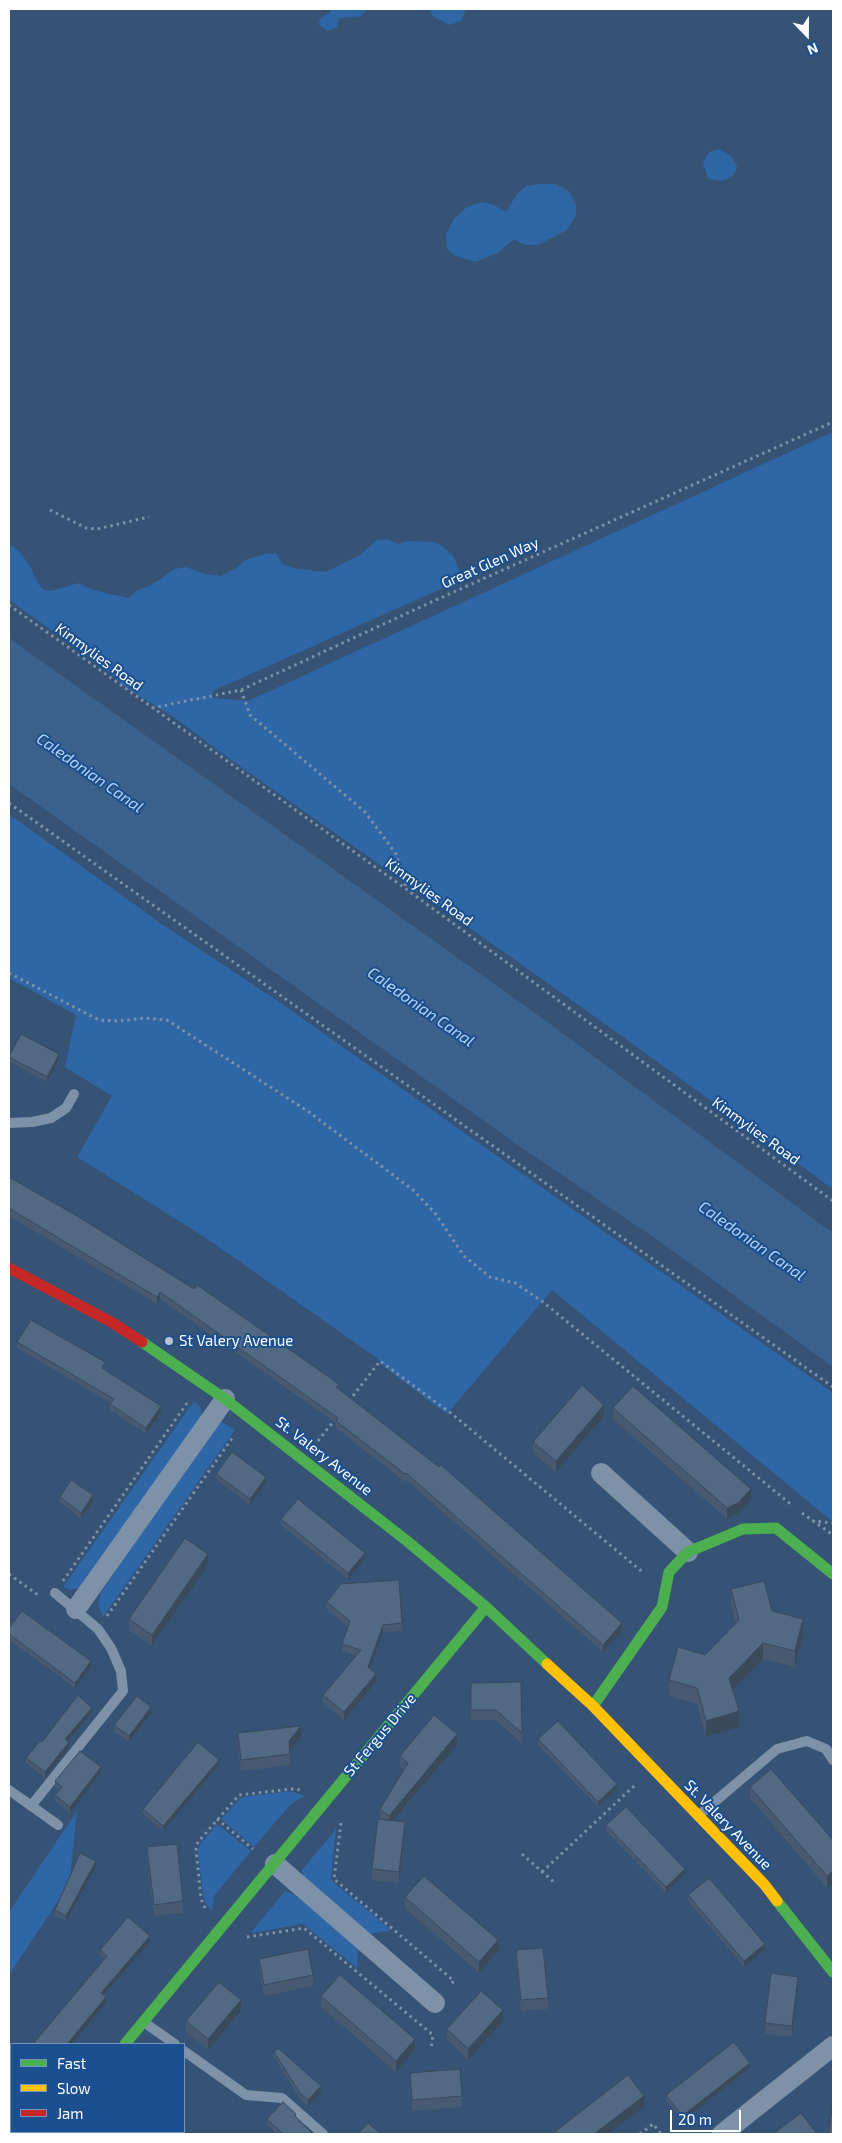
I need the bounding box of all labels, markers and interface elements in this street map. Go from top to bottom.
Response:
north arrow [782,10,832,60]
text: N [805,40,821,59]
street label: Great Glen Way [438,533,542,593]
street label: Kinmylies Road [52,619,146,695]
water label: Caledonian Canal [33,729,147,817]
street label: Kinmylies Road [382,854,476,930]
water label: Caledonian Canal [364,963,478,1051]
street label: Kinmylies Road [709,1093,803,1169]
water label: Caledonian Canal [695,1197,809,1285]
place label: St Valery Avenue [179,1332,293,1350]
marker: St Valery Avenue [163,1335,175,1347]
street label: St. Valery Avenue [272,1413,376,1499]
street label: St Fergus Drive [340,1690,420,1780]
street label: St. Valery Avenue [681,1776,775,1874]
legend [10,2043,185,2133]
text: Fast [57,2054,86,2072]
text: Slow [57,2079,91,2097]
scale bar [672,2100,743,2132]
text: Jam [57,2104,83,2122]
text: 20 m [678,2110,712,2128]

